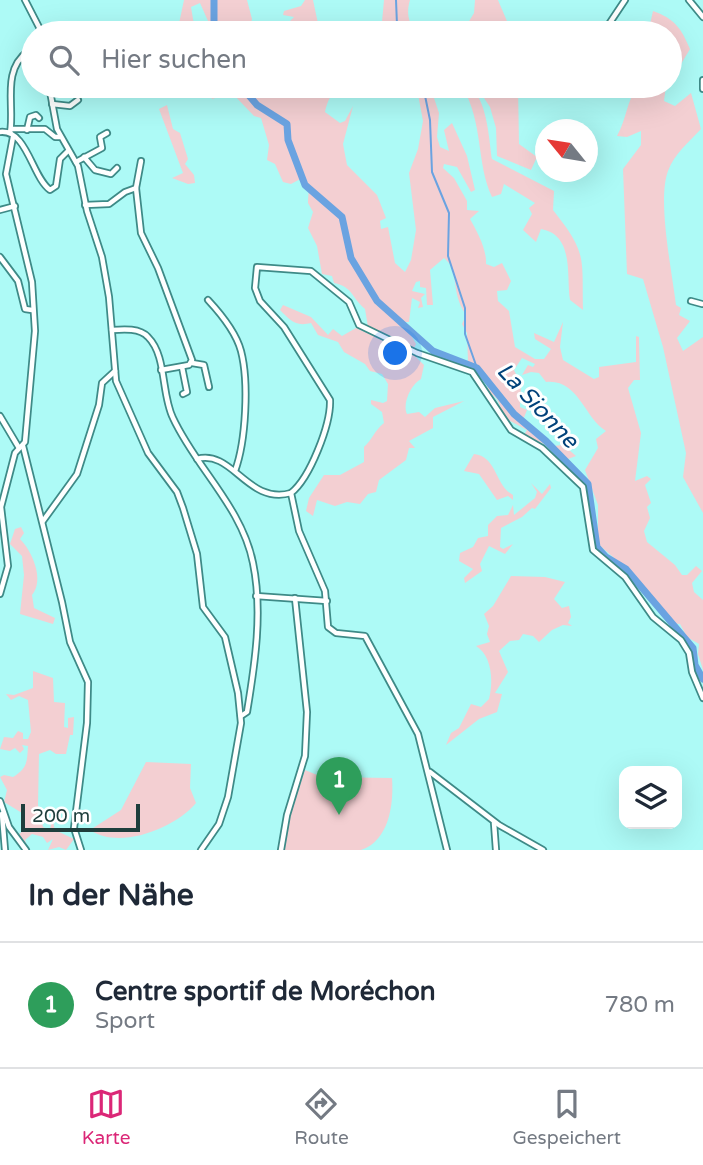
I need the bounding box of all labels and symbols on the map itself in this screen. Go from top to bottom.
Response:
north arrow [535,119,598,182]
your location [378,336,412,370]
water label: La Sionne [491,357,585,456]
pin: 1 [316,757,362,815]
scale bar [21,801,140,833]

